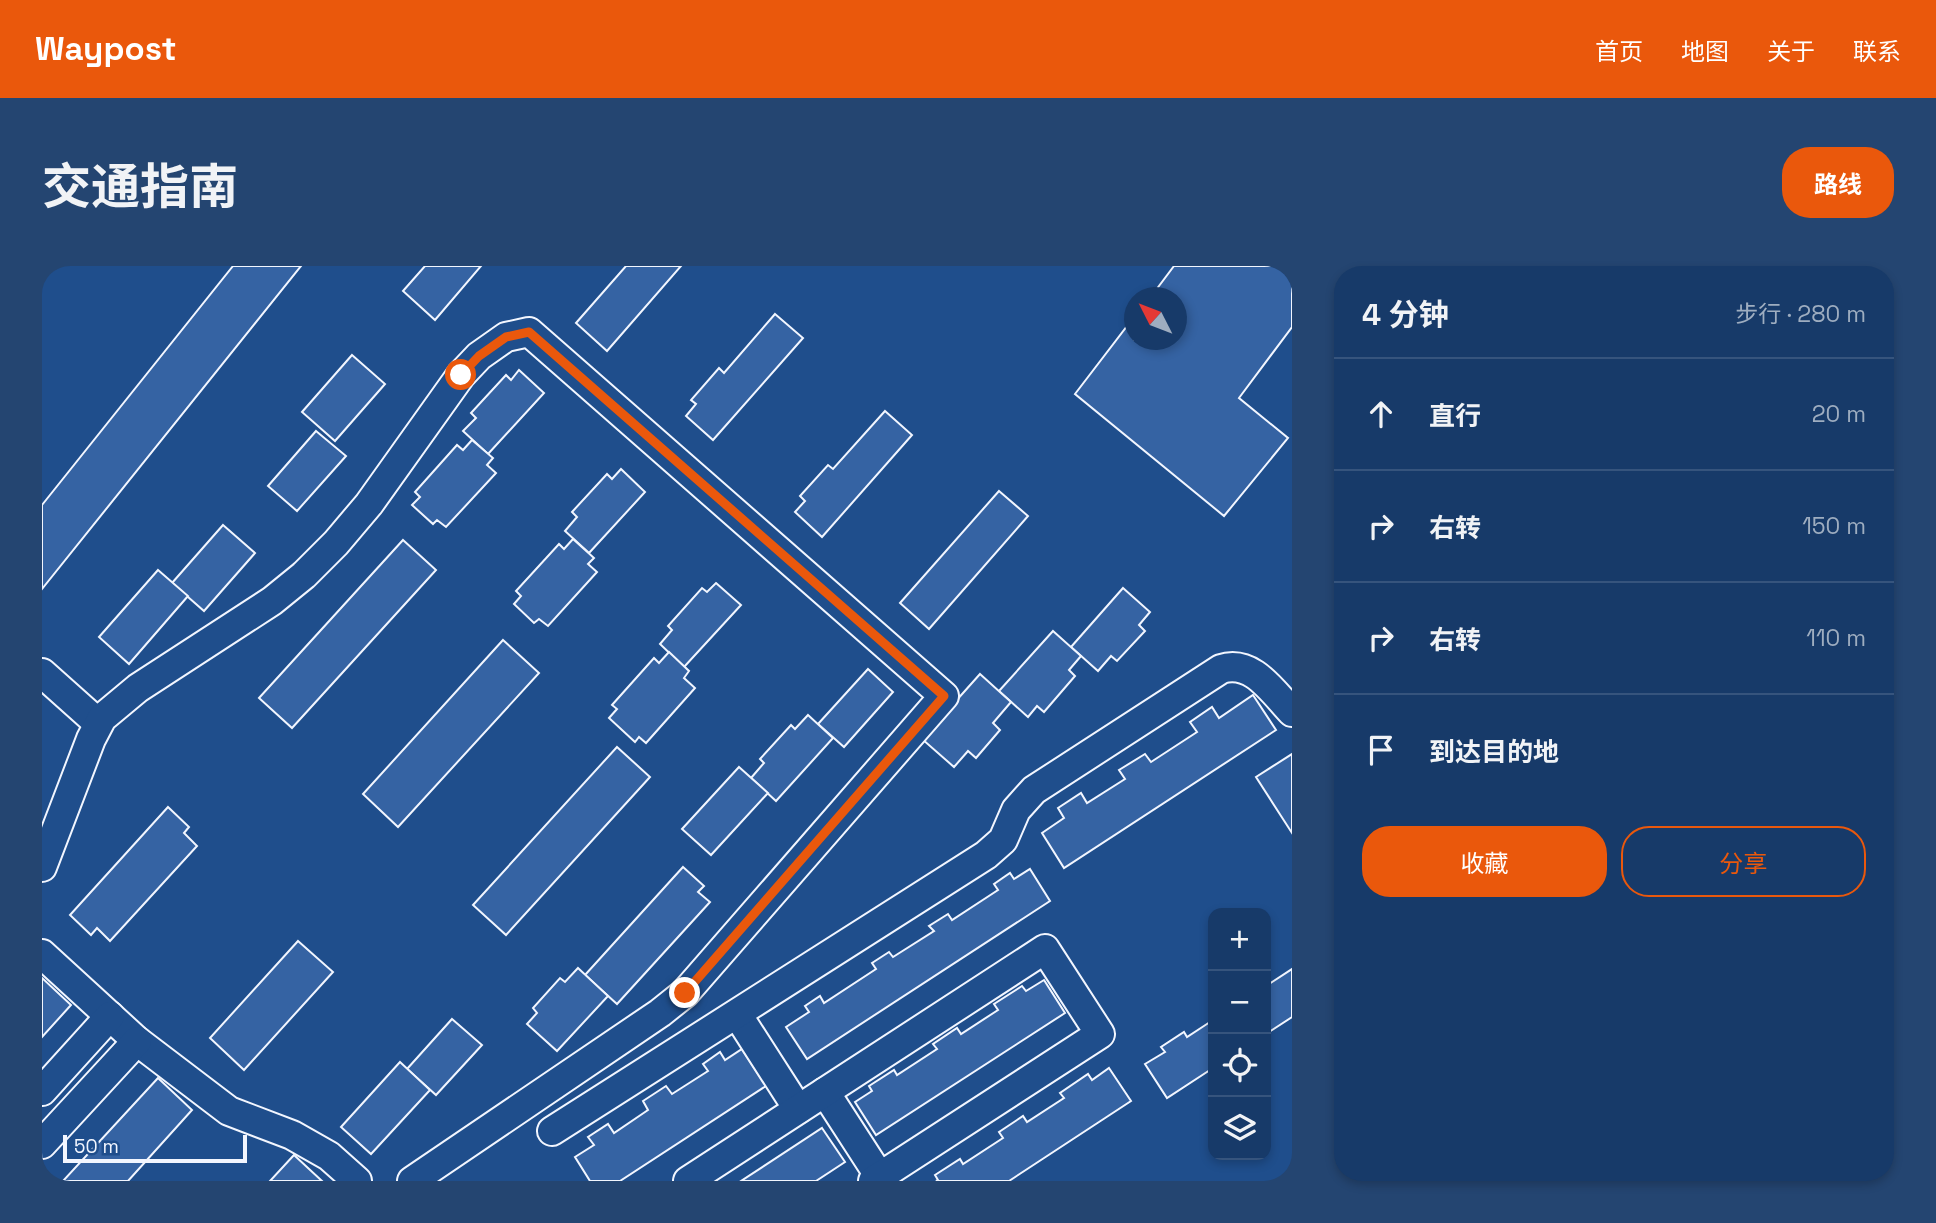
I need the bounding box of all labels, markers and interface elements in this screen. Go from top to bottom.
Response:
text: Waypost [35,28,177,70]
text: 首页 [1595,36,1643,67]
text: 地图 [1681,36,1729,67]
text: 关于 [1767,36,1815,67]
text: 联系 [1853,36,1901,67]
button: 路线 [1782,147,1894,218]
text: 交通指南 [42,156,238,218]
north arrow [1124,287,1187,350]
text: 4 分钟 [1362,295,1449,334]
text: 步行 · 280 m [1735,299,1866,329]
route start [445,359,476,390]
icon: ahead [1362,395,1400,433]
text: 直行 [1429,399,1481,433]
text: 20 m [1812,399,1866,429]
icon: right [1362,507,1400,545]
text: 右转 [1429,511,1481,545]
text: 150 m [1802,511,1866,541]
icon: right [1362,619,1400,657]
text: 右转 [1429,623,1481,657]
text: 110 m [1806,623,1866,653]
icon: arrive [1362,731,1400,769]
text: 到达目的地 [1429,735,1559,769]
button: 收藏 [1362,826,1607,897]
button: 分享 [1621,826,1866,897]
map controls [1208,908,1271,1160]
button: + [1208,908,1271,971]
button: − [1208,971,1271,1034]
route end [669,977,700,1008]
button: locate [1208,1034,1271,1097]
button: layers [1208,1097,1271,1160]
scale bar [63,1132,247,1164]
text: 50 m [74,1134,119,1159]

